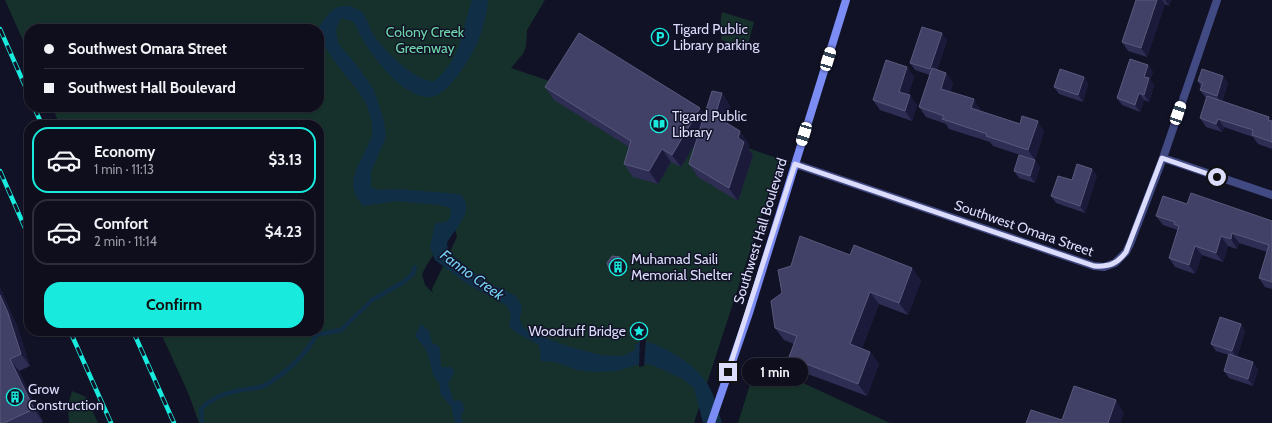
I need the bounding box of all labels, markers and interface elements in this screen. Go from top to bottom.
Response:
place label: Tigard Public Library parking [673,20,760,54]
park label: Colony Creek Greenway [386,23,465,57]
parking icon: Tigard Public Library parking [650,27,670,47]
text: Southwest Omara Street [68,40,227,58]
car [819,46,837,72]
text: Southwest Hall Boulevard [68,79,236,97]
car [1168,100,1188,126]
place label: Tigard Public Library [672,107,747,141]
library icon: Tigard Public Library [649,114,669,134]
car [795,121,813,147]
icon: car [46,142,82,178]
text: Economy [94,143,155,161]
text: $3.13 [269,151,302,169]
street label: Southwest Hall Boulevard [729,156,791,306]
text: 1 min · 11:13 [94,161,154,177]
route start [1208,168,1226,186]
street label: Southwest Omara Street [952,196,1096,260]
icon: car [46,214,82,250]
text: Comfort [94,215,148,233]
text: $4.23 [265,223,302,241]
text: 2 min · 11:14 [94,233,157,249]
water label: Fanno Creek [437,246,508,304]
place label: Muhamad Saili Memorial Shelter [631,250,733,284]
building icon: Muhamad Saili Memorial Shelter [608,257,628,277]
button: Confirm [44,282,304,328]
place icon: Woodruff Bridge [629,321,649,341]
place label: Woodruff Bridge [528,322,626,340]
callout: 1 min [742,358,808,386]
route end [719,363,737,381]
text: 1 min [760,364,790,380]
place label: Grow Construction [28,380,104,414]
building icon: Grow Construction [5,387,25,407]

